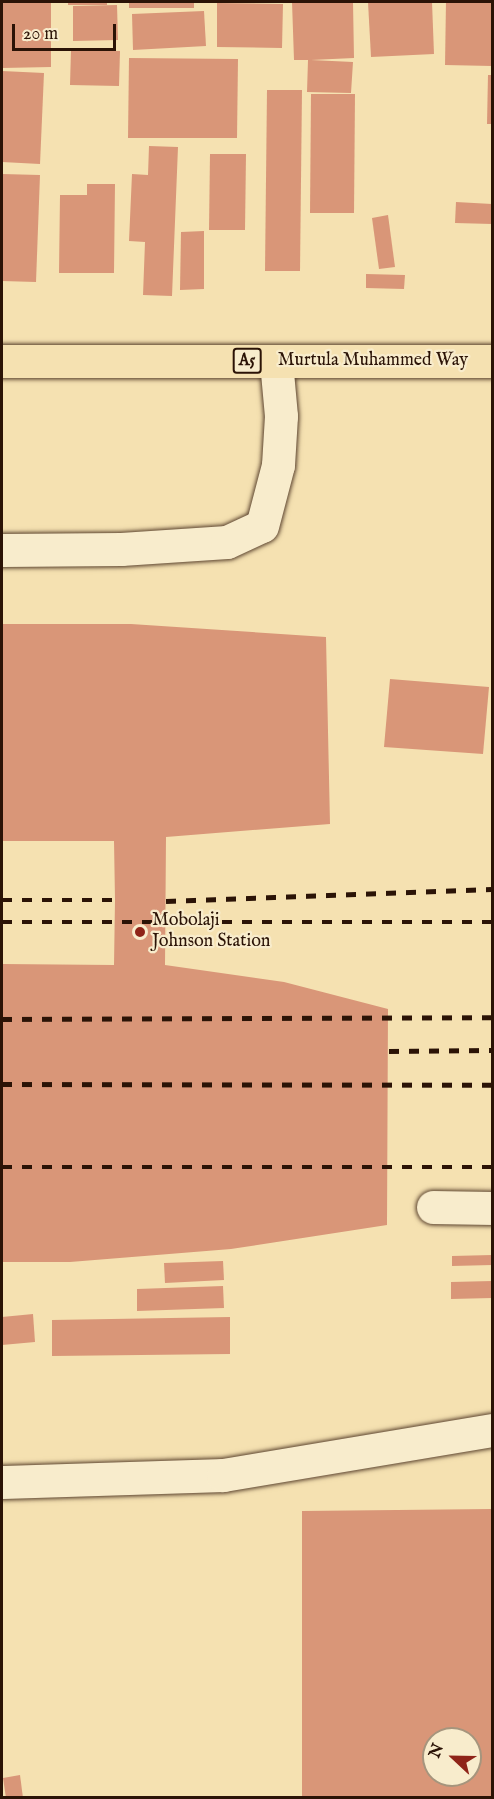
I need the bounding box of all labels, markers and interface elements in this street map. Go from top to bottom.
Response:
scale bar [15,12,118,50]
text: 20 m [23,23,58,46]
road number: A5 [232,348,262,374]
street label: Murtula Muhammed Way [278,350,468,372]
place label: Mobolaji Johnson Station [152,911,270,954]
marker: Mobolaji Johnson Station [133,925,147,939]
north arrow [422,1727,482,1787]
text: N [425,1741,449,1761]

